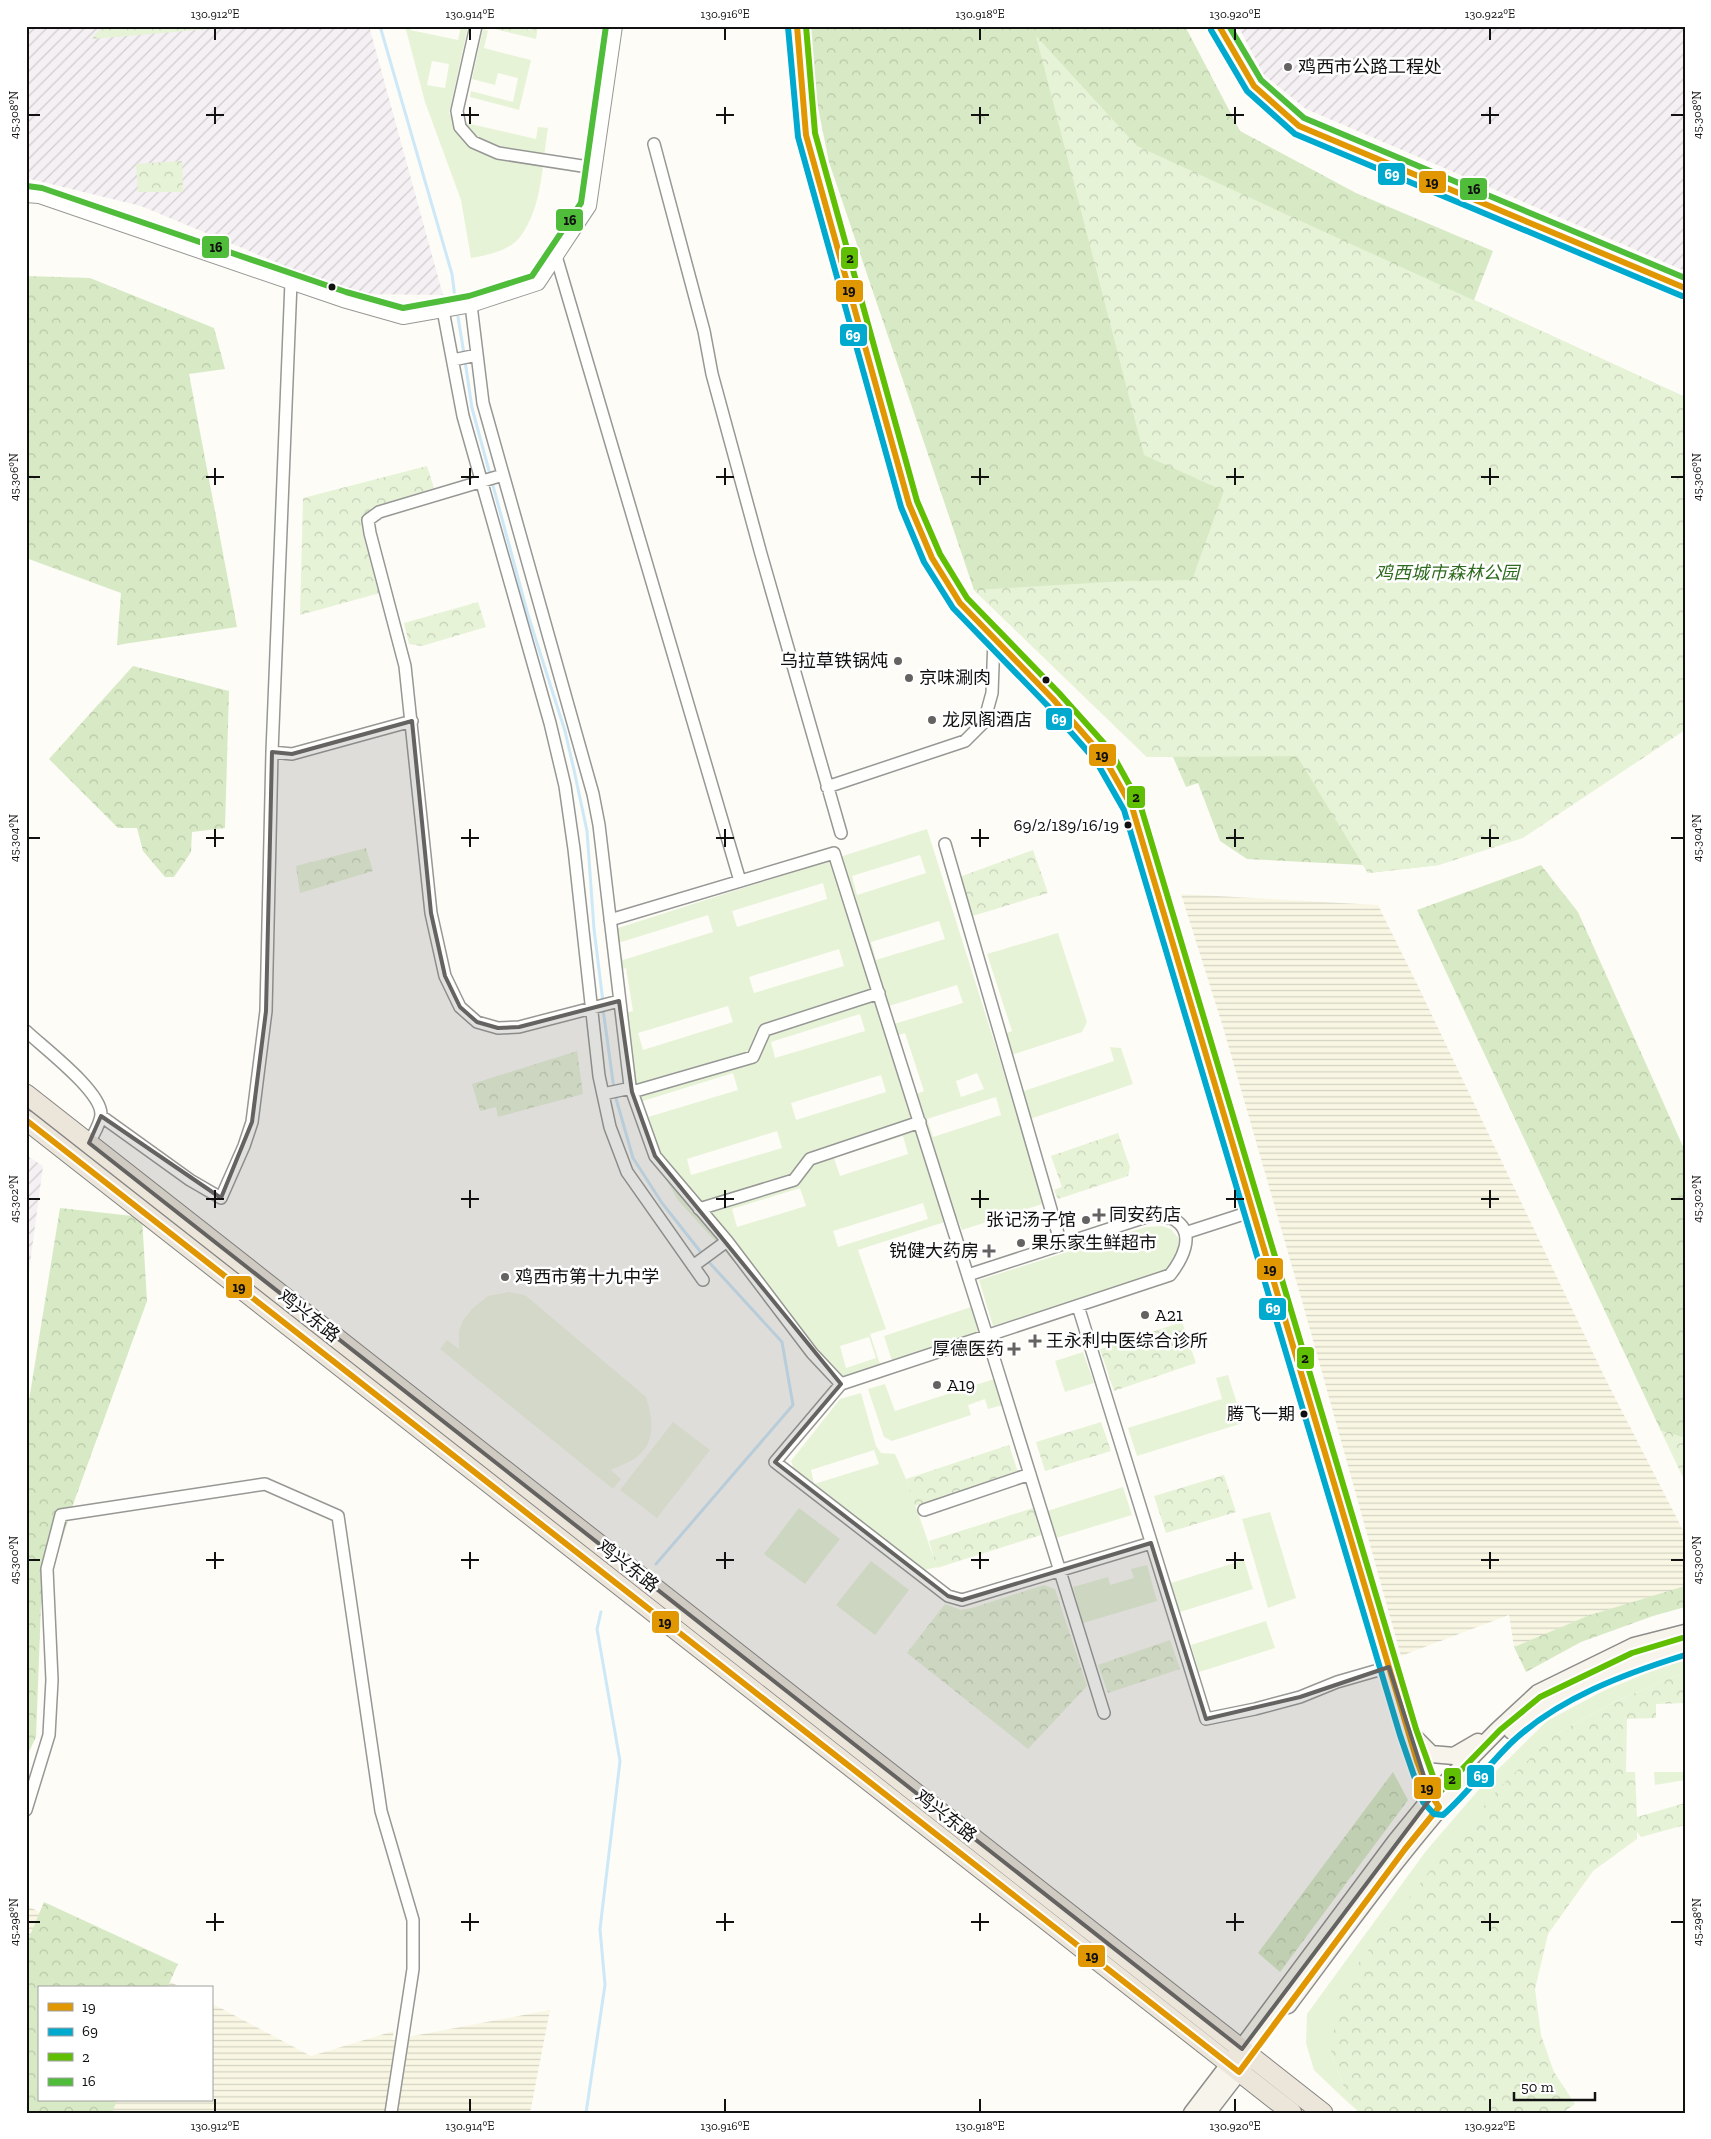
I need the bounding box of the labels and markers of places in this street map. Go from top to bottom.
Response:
place label: 鸡西市公路工程处 [1298,56,1442,78]
marker: 鸡西市公路工程处 [1282,61,1294,73]
unlabelled marker [327,282,337,292]
place label: 乌拉草铁锅炖 [780,650,888,672]
marker: 乌拉草铁锅炖 [892,655,904,667]
place label: 京味涮肉 [919,667,991,689]
marker: 京味涮肉 [903,672,915,684]
unlabelled marker [1041,675,1051,685]
place label: 龙凤阁酒店 [942,709,1032,731]
marker: 龙凤阁酒店 [926,714,938,726]
place label: 69/2/189/16/19 [1013,815,1119,835]
marker: 69/2/189/16/19 [1123,820,1133,830]
place label: 同安药店 [1109,1204,1181,1226]
place label: 张记汤子馆 [986,1209,1076,1231]
marker: 同安药店 [1093,1209,1105,1221]
marker: 张记汤子馆 [1080,1214,1092,1226]
place label: 果乐家生鲜超市 [1031,1232,1157,1254]
marker: 果乐家生鲜超市 [1015,1237,1027,1249]
place label: 锐健大药房 [889,1240,979,1262]
marker: 锐健大药房 [983,1245,995,1257]
place label: 鸡西市第十九中学 [515,1266,659,1288]
marker: 鸡西市第十九中学 [499,1271,511,1283]
place label: A21 [1155,1304,1183,1326]
marker: A21 [1139,1309,1151,1321]
place label: 王永利中医综合诊所 [1046,1330,1208,1352]
marker: 王永利中医综合诊所 [1028,1334,1042,1348]
place label: 厚德医药 [932,1338,1004,1360]
marker: 厚德医药 [1008,1343,1020,1355]
place label: A19 [947,1374,975,1396]
marker: A19 [931,1379,943,1391]
place label: 腾飞一期 [1227,1404,1295,1424]
marker: 腾飞一期 [1299,1409,1309,1419]

